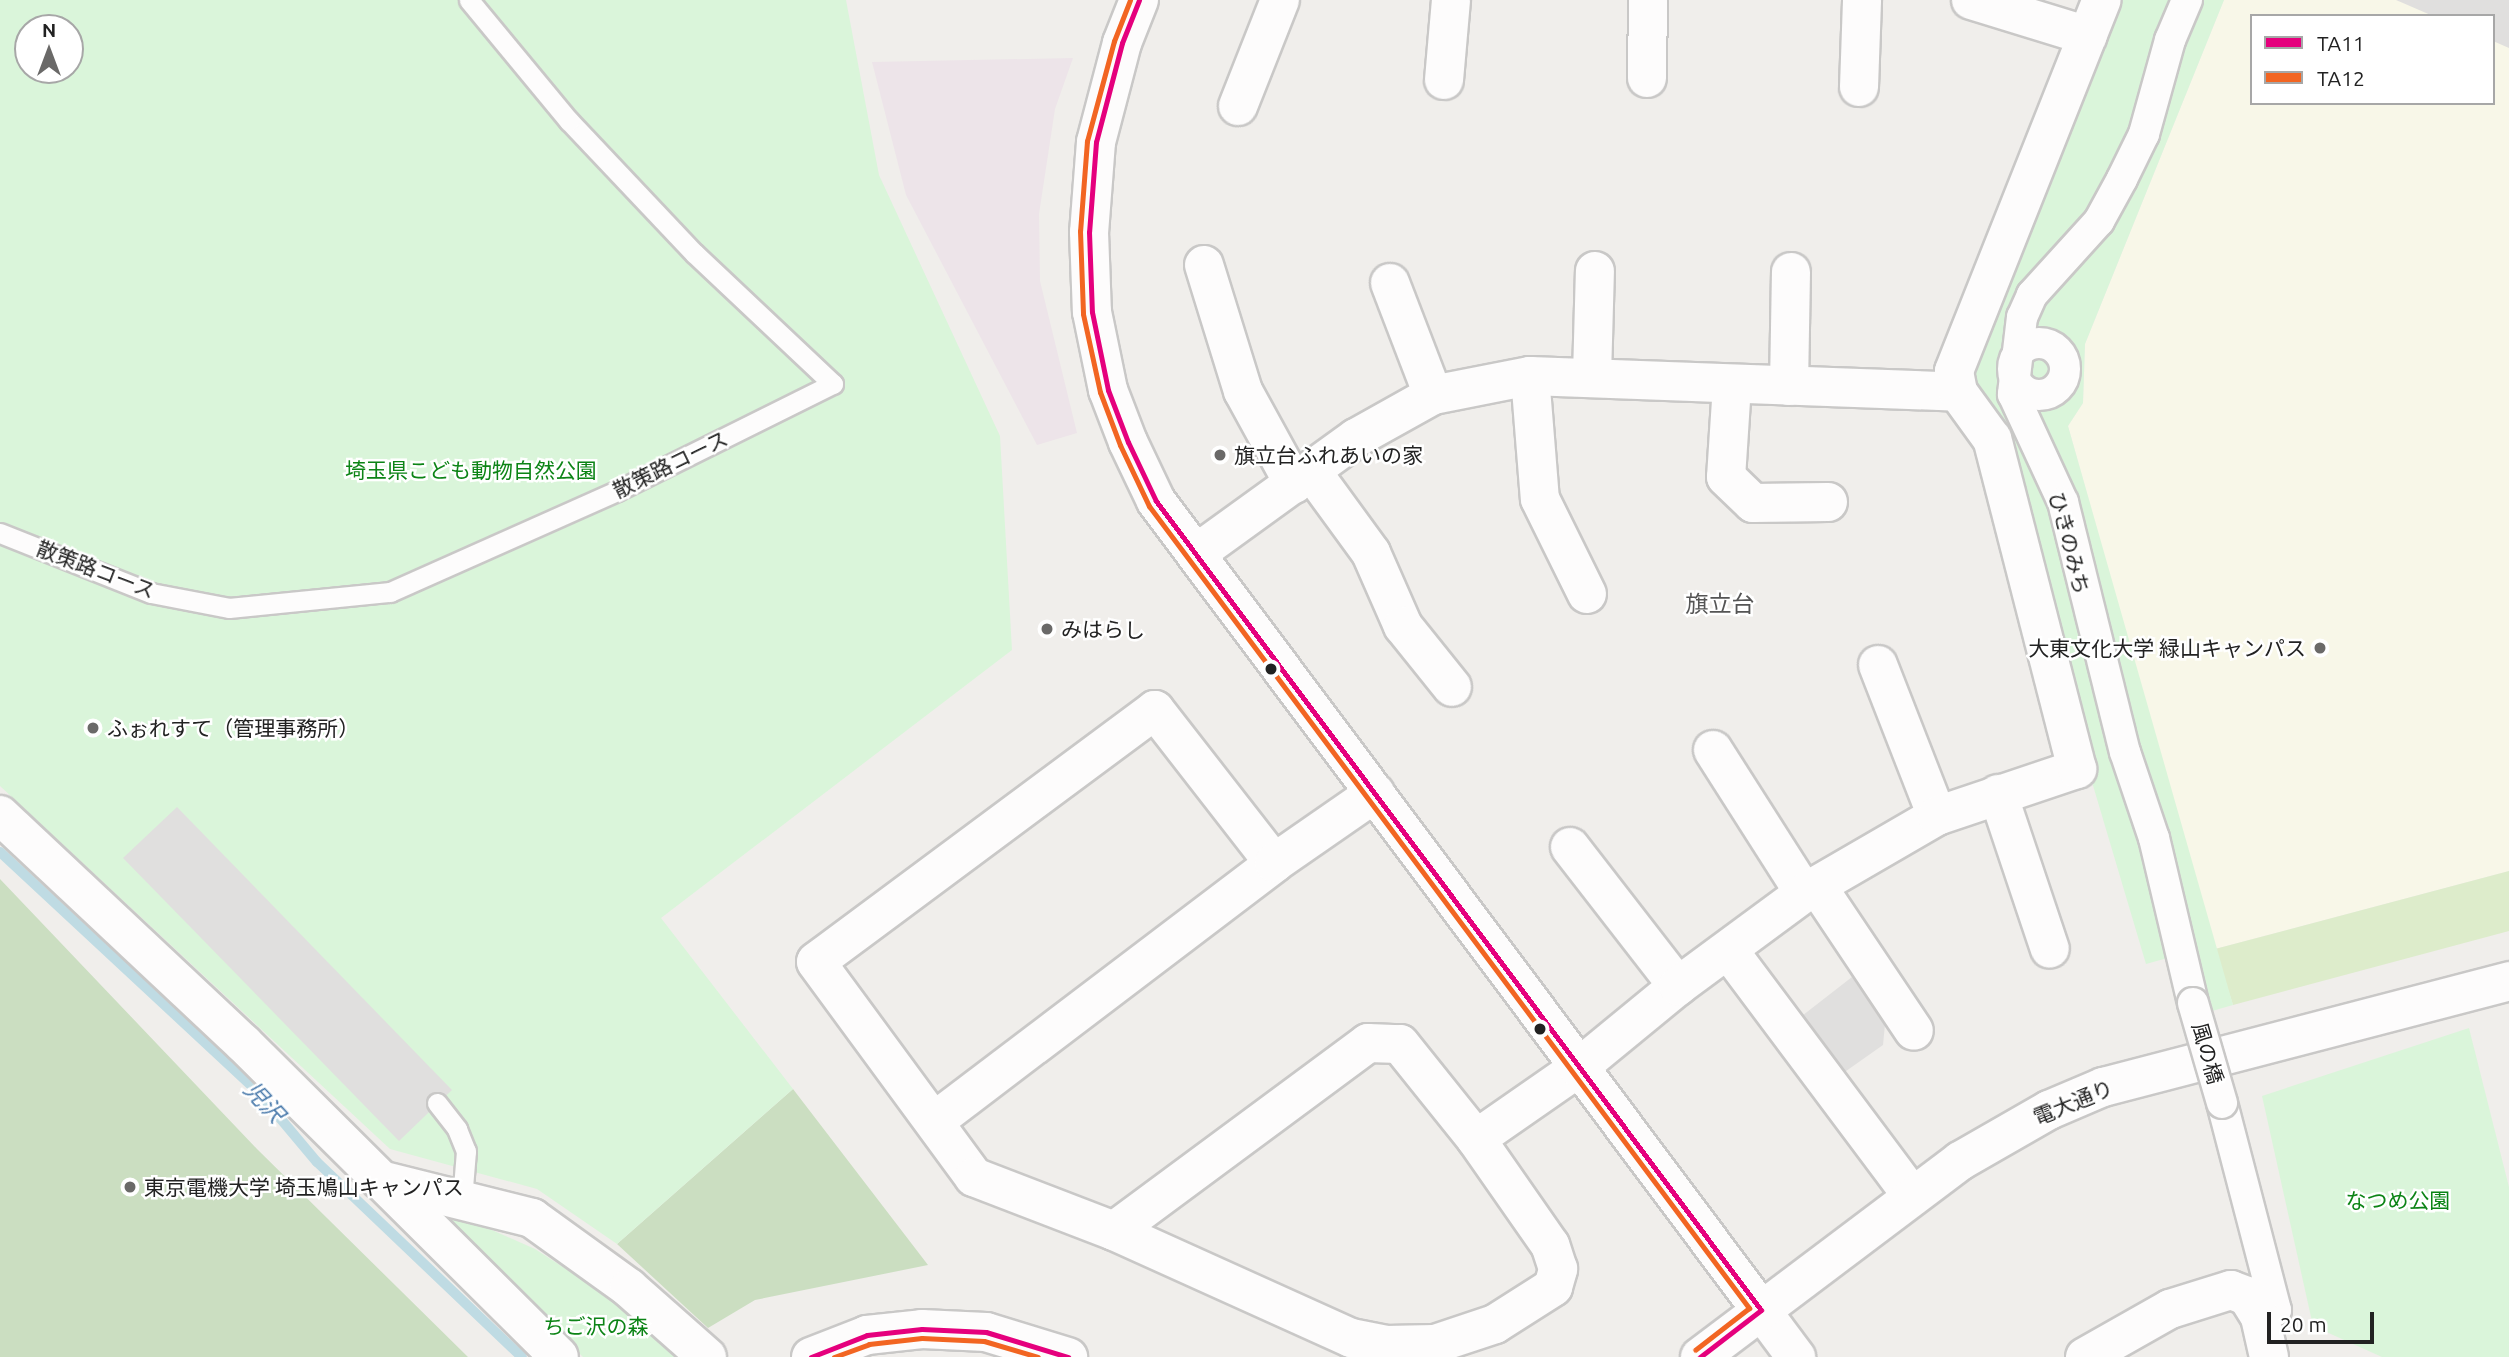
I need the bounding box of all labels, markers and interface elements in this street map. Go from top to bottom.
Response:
north arrow [14,14,84,84]
legend [2250,14,2495,105]
text: N [42,19,56,41]
text: TA11 [2317,31,2365,55]
text: TA12 [2317,66,2365,90]
street label: 散策路コース [608,425,732,503]
place label: 旗立台ふれあいの家 [1234,442,1423,468]
marker: 旗立台ふれあいの家 [1212,447,1228,463]
park label: 埼玉県こども動物自然公園 [345,457,597,483]
street label: ひきのみち [2045,489,2095,597]
street label: 散策路コース [33,535,159,603]
district label: 旗立台 [1686,590,1754,618]
place label: みはらし [1061,616,1145,642]
marker: みはらし [1039,621,1055,637]
place label: 大東文化大学 緑山キャンパス [2028,635,2306,661]
marker: 大東文化大学 緑山キャンパス [2312,640,2328,656]
unlabelled marker [1264,662,1278,676]
place label: ふぉれすて（管理事務所） [107,715,359,741]
marker: ふぉれすて（管理事務所） [85,720,101,736]
street label: 風の橋 [2187,1019,2229,1087]
unlabelled marker [1533,1022,1547,1036]
street label: 電大通り [2029,1075,2117,1129]
water label: 児沢 [238,1076,290,1128]
place label: 東京電機大学 埼玉鳩山キャンパス [144,1174,464,1200]
marker: 東京電機大学 埼玉鳩山キャンパス [122,1179,138,1195]
park label: なつめ公園 [2346,1187,2450,1213]
scale bar [2271,1298,2378,1342]
text: 20 m [2280,1312,2327,1336]
park label: ちご沢の森 [544,1313,648,1339]

